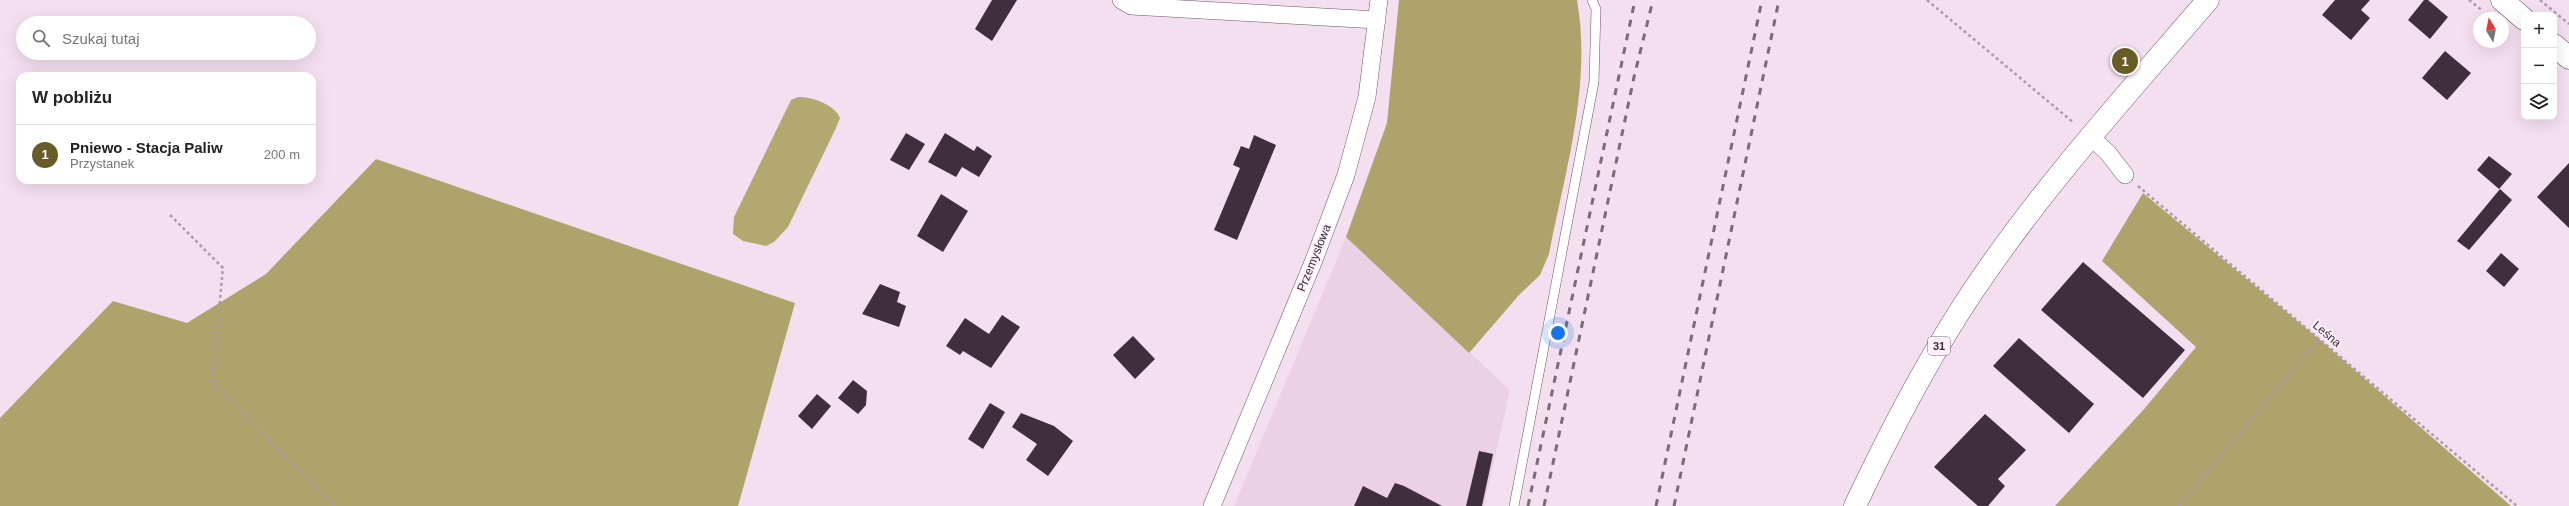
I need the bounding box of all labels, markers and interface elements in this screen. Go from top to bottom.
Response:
north arrow [2473,12,2509,48]
map controls [2521,12,2557,120]
button: + [2521,12,2557,48]
search box [16,16,316,60]
icon: search [30,27,52,49]
text: Szukaj tutaj [62,30,140,47]
pin: 1 [2112,46,2138,76]
button: − [2521,48,2557,84]
button: layers [2521,84,2557,120]
text: W pobliżu [32,88,112,107]
text: Pniewo - Stacja Paliw [70,139,223,156]
text: 1 [41,147,49,162]
text: 200 m [264,147,300,162]
text: Przystanek [70,156,134,171]
street label: Przemysłowa [1294,222,1334,294]
street label: Leśna [2310,318,2344,350]
your location [1548,323,1568,343]
road number: 31 [1928,337,1950,355]

